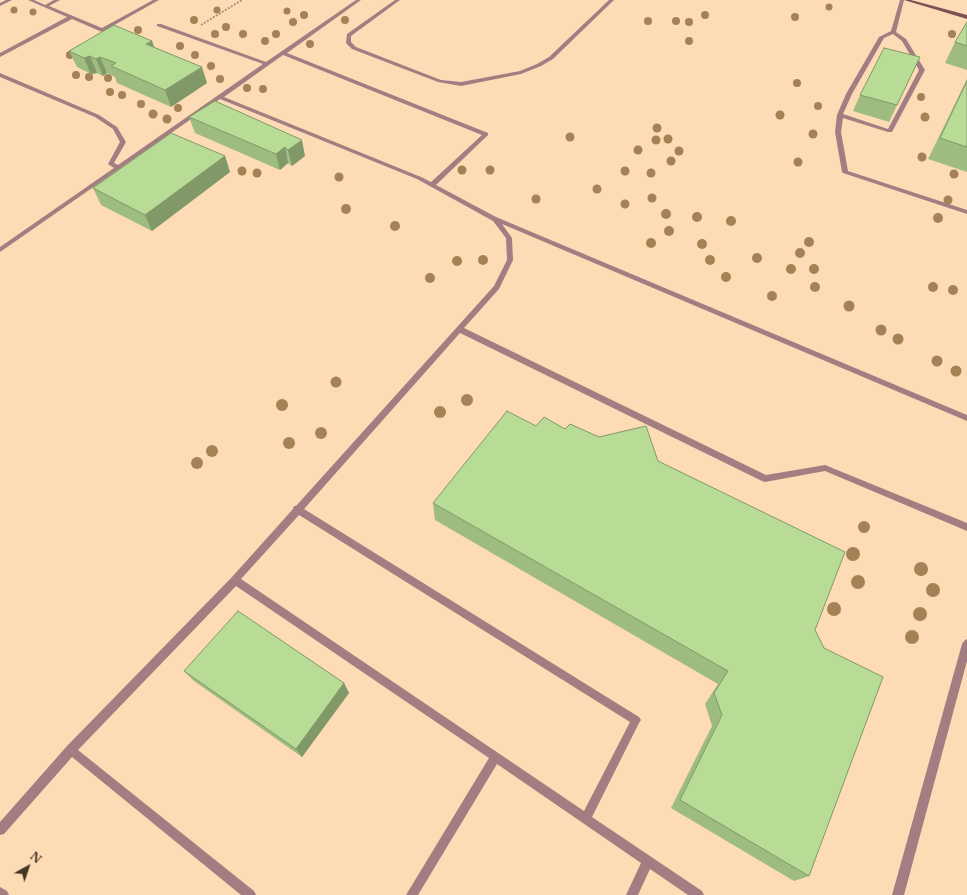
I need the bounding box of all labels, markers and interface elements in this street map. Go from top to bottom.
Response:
north arrow [8,847,48,887]
text: N [27,849,44,866]

